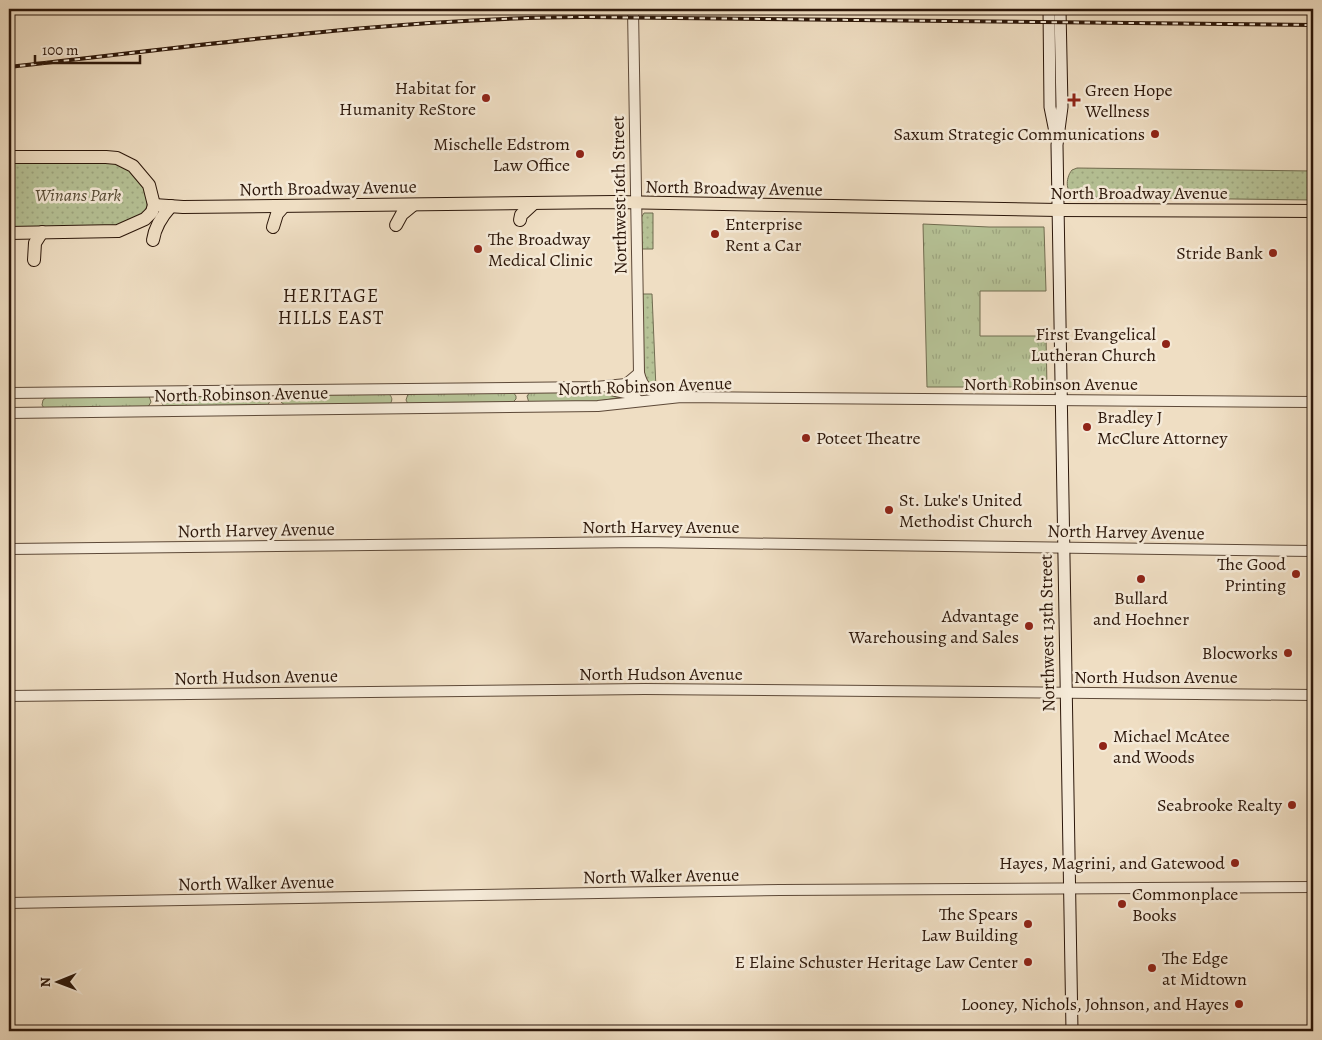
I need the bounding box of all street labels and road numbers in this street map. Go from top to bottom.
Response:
street label: Northwest 16th Street [606,115,632,275]
street label: North Broadway Avenue [239,174,417,202]
street label: North Broadway Avenue [645,174,823,202]
street label: North Broadway Avenue [1050,181,1228,205]
street label: North Robinson Avenue [557,371,733,401]
street label: North Robinson Avenue [964,372,1138,396]
street label: North Robinson Avenue [154,380,328,408]
street label: North Harvey Avenue [582,515,740,539]
street label: North Harvey Avenue [177,517,335,543]
street label: North Harvey Avenue [1047,519,1205,545]
street label: Northwest 13th Street [1034,554,1060,712]
street label: North Hudson Avenue [579,662,743,686]
street label: North Hudson Avenue [174,664,338,690]
street label: North Hudson Avenue [1074,665,1238,689]
street label: North Walker Avenue [583,863,739,889]
street label: North Walker Avenue [178,870,334,896]

